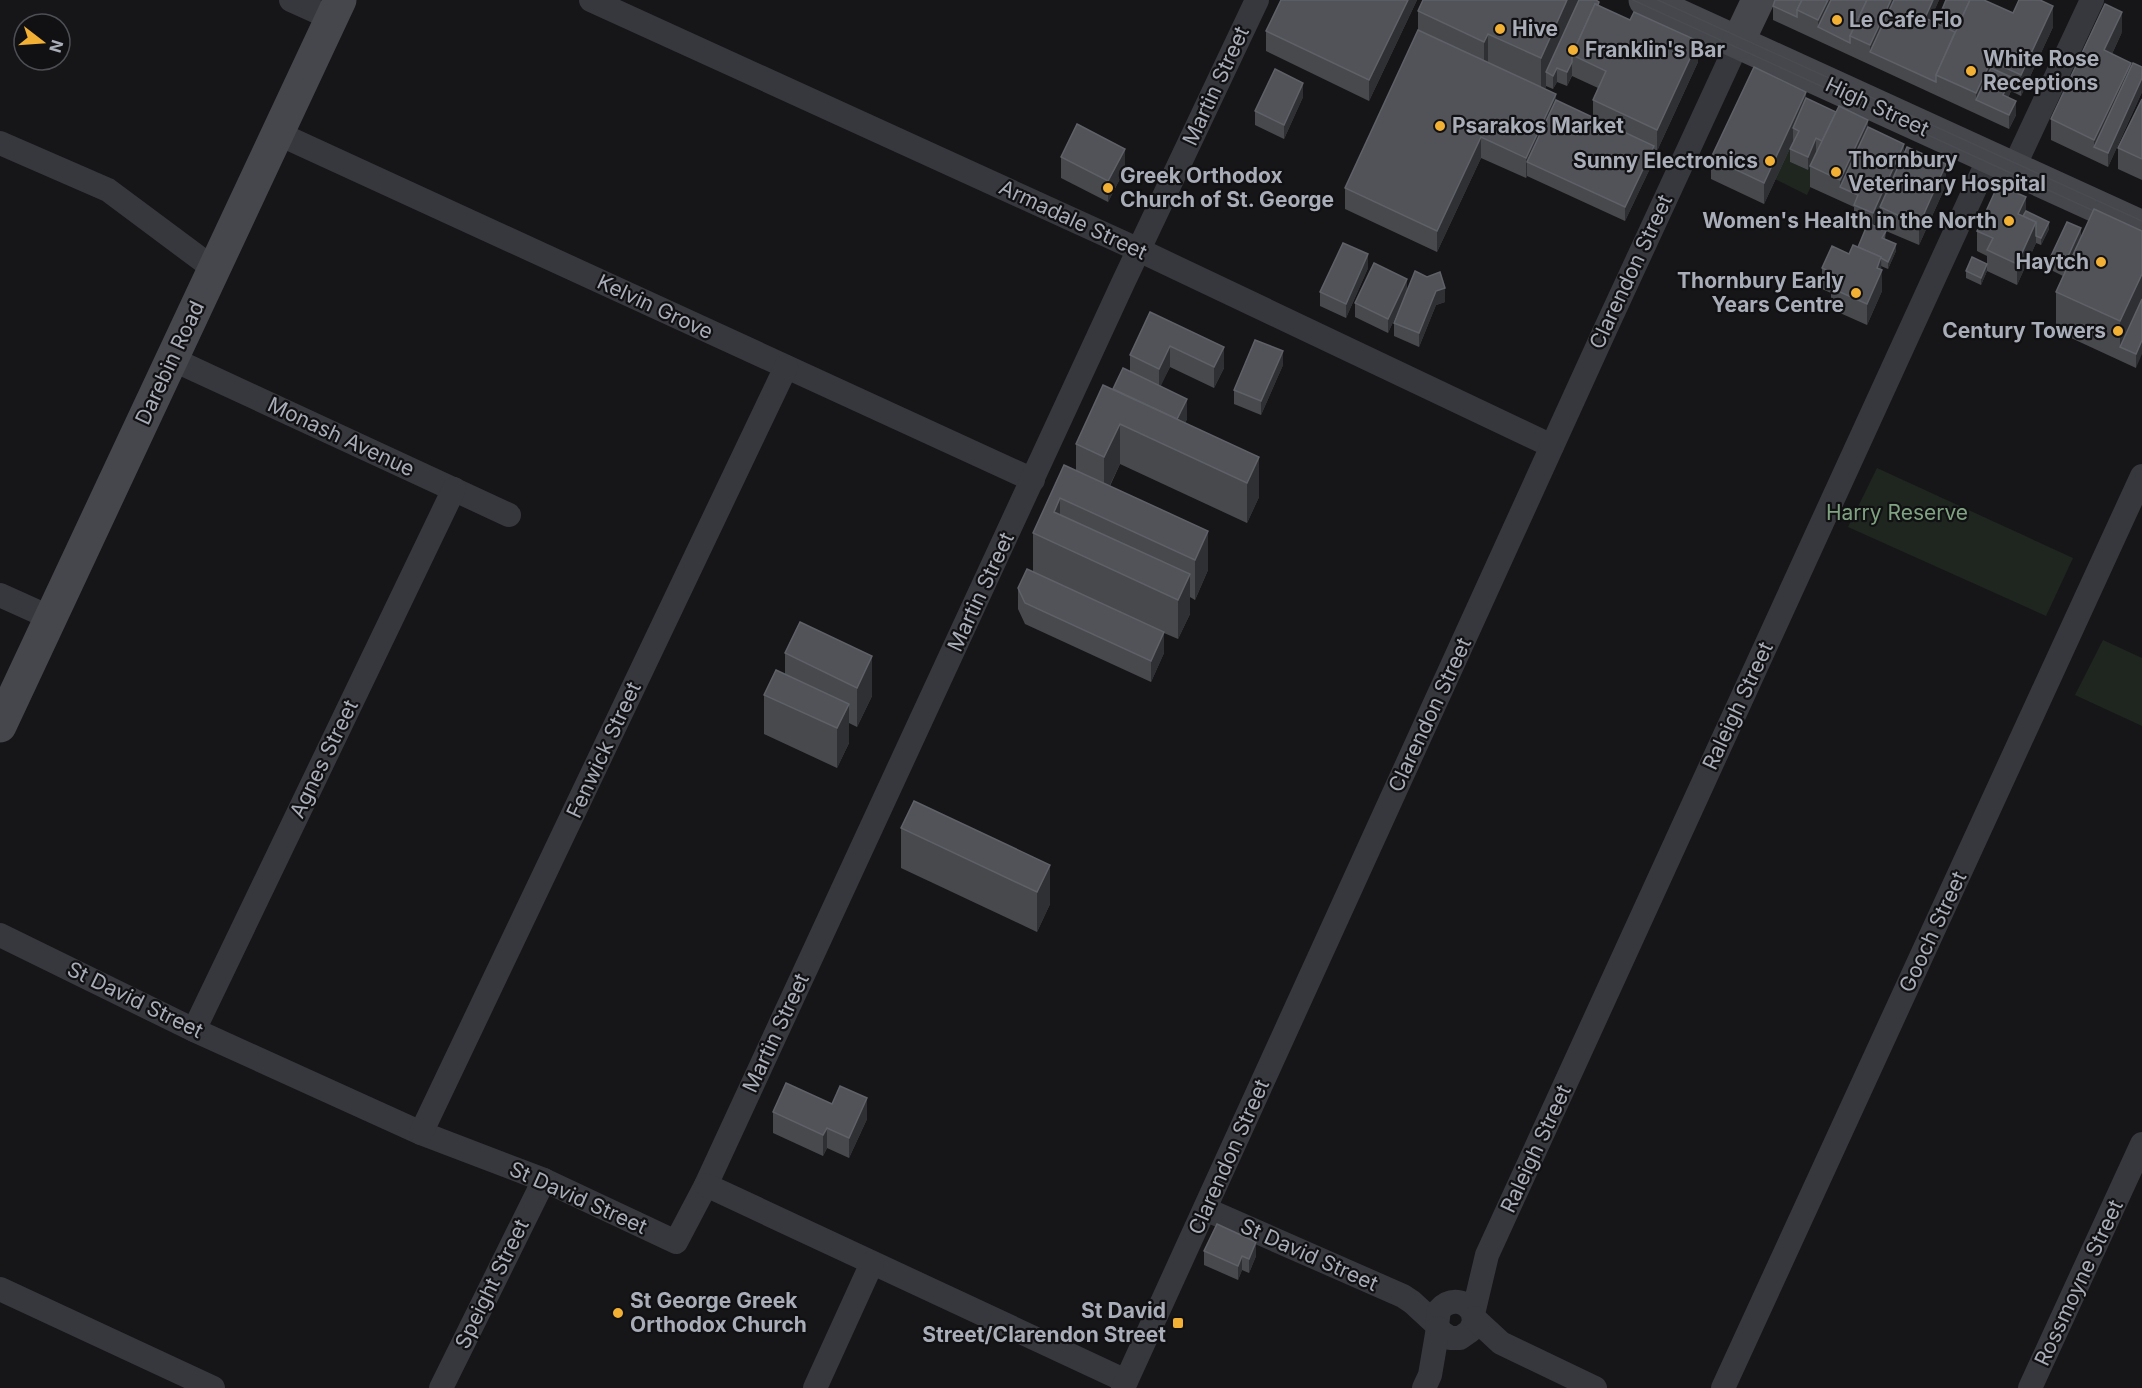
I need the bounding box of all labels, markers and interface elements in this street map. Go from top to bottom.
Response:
place label: Le Cafe Flo [1849,7,1962,32]
north arrow [12,12,72,72]
marker: Le Cafe Flo [1830,13,1844,27]
place label: Hive [1512,16,1558,41]
street label: Martin Street [1177,22,1254,149]
marker: Hive [1493,22,1507,36]
place label: Franklin's Bar [1585,37,1725,62]
text: N [45,38,68,55]
marker: Franklin's Bar [1566,43,1580,57]
place label: White Rose Receptions [1983,46,2099,95]
marker: White Rose Receptions [1964,64,1978,78]
street label: High Street [1822,72,1933,141]
place label: Psarakos Market [1452,113,1624,138]
marker: Psarakos Market [1433,119,1447,133]
place label: Thornbury Veterinary Hospital [1848,147,2046,196]
place label: Sunny Electronics [1573,148,1758,173]
marker: Sunny Electronics [1763,154,1777,168]
place label: Greek Orthodox Church of St. George [1120,163,1334,212]
marker: Thornbury Veterinary Hospital [1829,165,1843,179]
street label: Armadale Street [995,174,1151,265]
marker: Greek Orthodox Church of St. George [1101,181,1115,195]
street label: Clarendon Street [1584,191,1677,353]
place label: Women's Health in the North [1702,208,1997,233]
marker: Women's Health in the North [2002,214,2016,228]
place label: Haytch [2016,249,2089,274]
marker: Haytch [2094,255,2108,269]
place label: Thornbury Early Years Centre [1677,268,1844,317]
street label: Kelvin Grove [593,269,717,344]
marker: Thornbury Early Years Centre [1849,286,1863,300]
street label: Darebin Road [130,297,209,429]
place label: Century Towers [1942,318,2106,343]
marker: Century Towers [2111,324,2125,338]
street label: Monash Avenue [264,392,419,481]
park label: Harry Reserve [1826,500,1968,525]
street label: Martin Street [942,528,1019,655]
street label: Clarendon Street [1383,634,1476,796]
street label: Raleigh Street [1697,638,1778,774]
street label: Fenwick Street [561,678,646,822]
street label: Agnes Street [284,696,363,822]
street label: Gooch Street [1894,867,1971,996]
street label: St David Street [63,956,207,1043]
street label: Martin Street [737,969,814,1096]
street label: Clarendon Street [1183,1075,1274,1238]
street label: Raleigh Street [1495,1081,1576,1217]
street label: St David Street [506,1156,651,1239]
street label: Rossmoyne Street [2029,1196,2128,1370]
street label: St David Street [1237,1213,1382,1296]
street label: Speight Street [449,1215,534,1353]
place label: St George Greek Orthodox Church [630,1288,807,1337]
place label: St David Street/Clarendon Street [922,1298,1166,1347]
marker: St George Greek Orthodox Church [611,1306,625,1320]
marker: St David Street/Clarendon Street [1171,1316,1185,1330]

